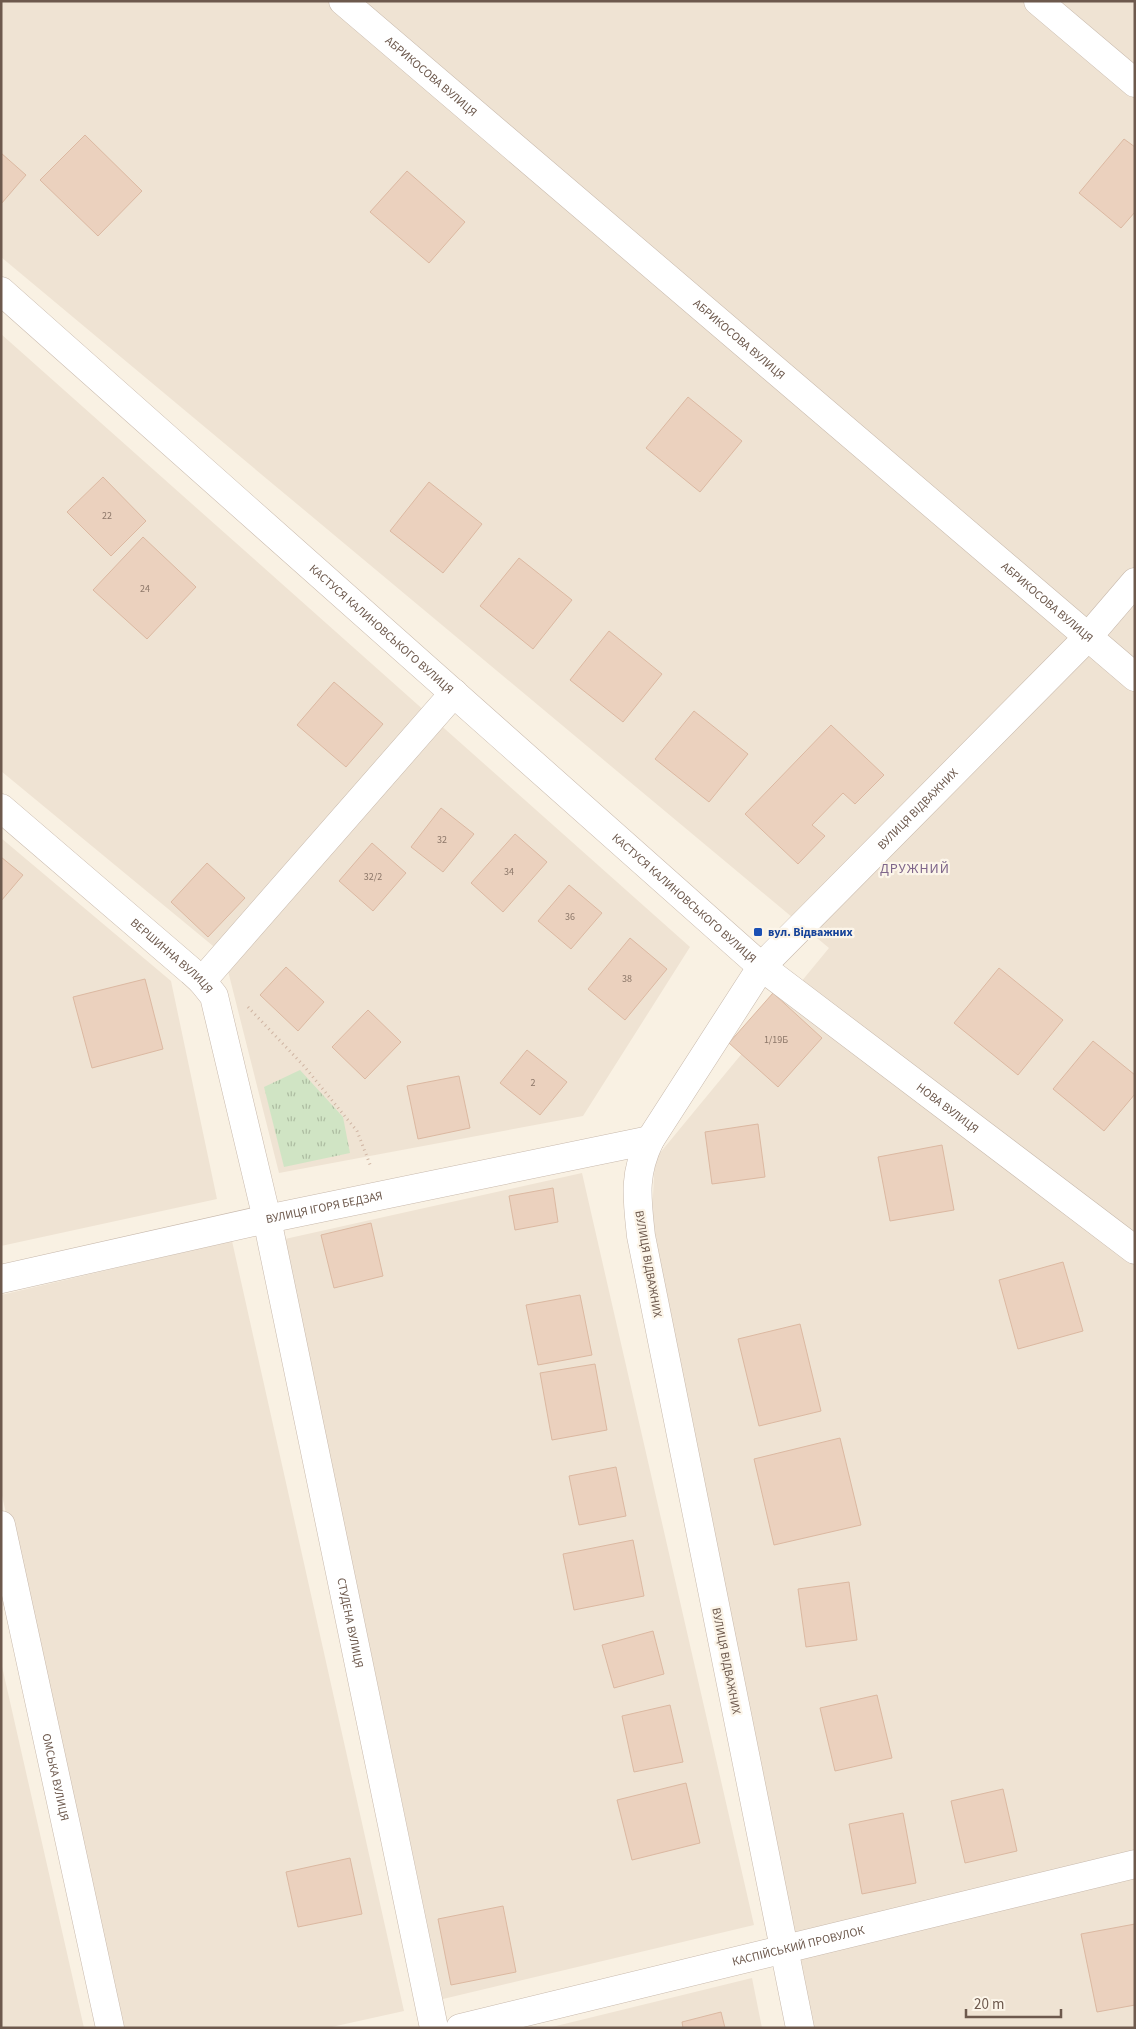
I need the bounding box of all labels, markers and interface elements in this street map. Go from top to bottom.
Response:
street label: АБРИКОСОВА ВУЛИЦЯ [382,32,481,120]
street label: АБРИКОСОВА ВУЛИЦЯ [690,295,789,383]
house number: 22 [102,509,112,523]
street label: АБРИКОСОВА ВУЛИЦЯ [998,558,1097,646]
street label: КАСТУСЯ КАЛИНОВСЬКОГО ВУЛИЦЯ [306,560,457,698]
house number: 24 [140,582,150,596]
street label: ВУЛИЦЯ ВІДВАЖНИХ [874,764,962,853]
street label: КАСТУСЯ КАЛИНОВСЬКОГО ВУЛИЦЯ [608,829,760,967]
house number: 32 [437,833,447,847]
district label: ДРУЖНИЙ [880,859,950,879]
house number: 34 [504,865,514,879]
house number: 32/2 [364,870,382,884]
house number: 36 [565,910,575,924]
street label: ВЕРШИННА ВУЛИЦЯ [127,914,217,997]
place label: вул. Відважних [768,924,853,941]
marker: вул. Відважних [752,926,764,938]
house number: 38 [622,972,632,986]
house number: 1/19Б [764,1033,788,1047]
house number: 2 [531,1076,536,1090]
street label: НОВА ВУЛИЦЯ [913,1079,982,1137]
street label: ВУЛИЦЯ ІГОРЯ БЕДЗАЯ [264,1187,384,1228]
street label: ВУЛИЦЯ ВІДВАЖНИХ [630,1209,666,1319]
street label: СТУДЕНА ВУЛИЦЯ [333,1576,368,1670]
street label: ВУЛИЦЯ ВІДВАЖНИХ [707,1606,745,1716]
street label: ОМСЬКА ВУЛИЦЯ [38,1732,73,1822]
street label: КАСПІЙСЬКИЙ ПРОВУЛОК [730,1922,866,1970]
scale bar [966,1986,1061,2018]
text: 20 m [974,1994,1004,2015]

